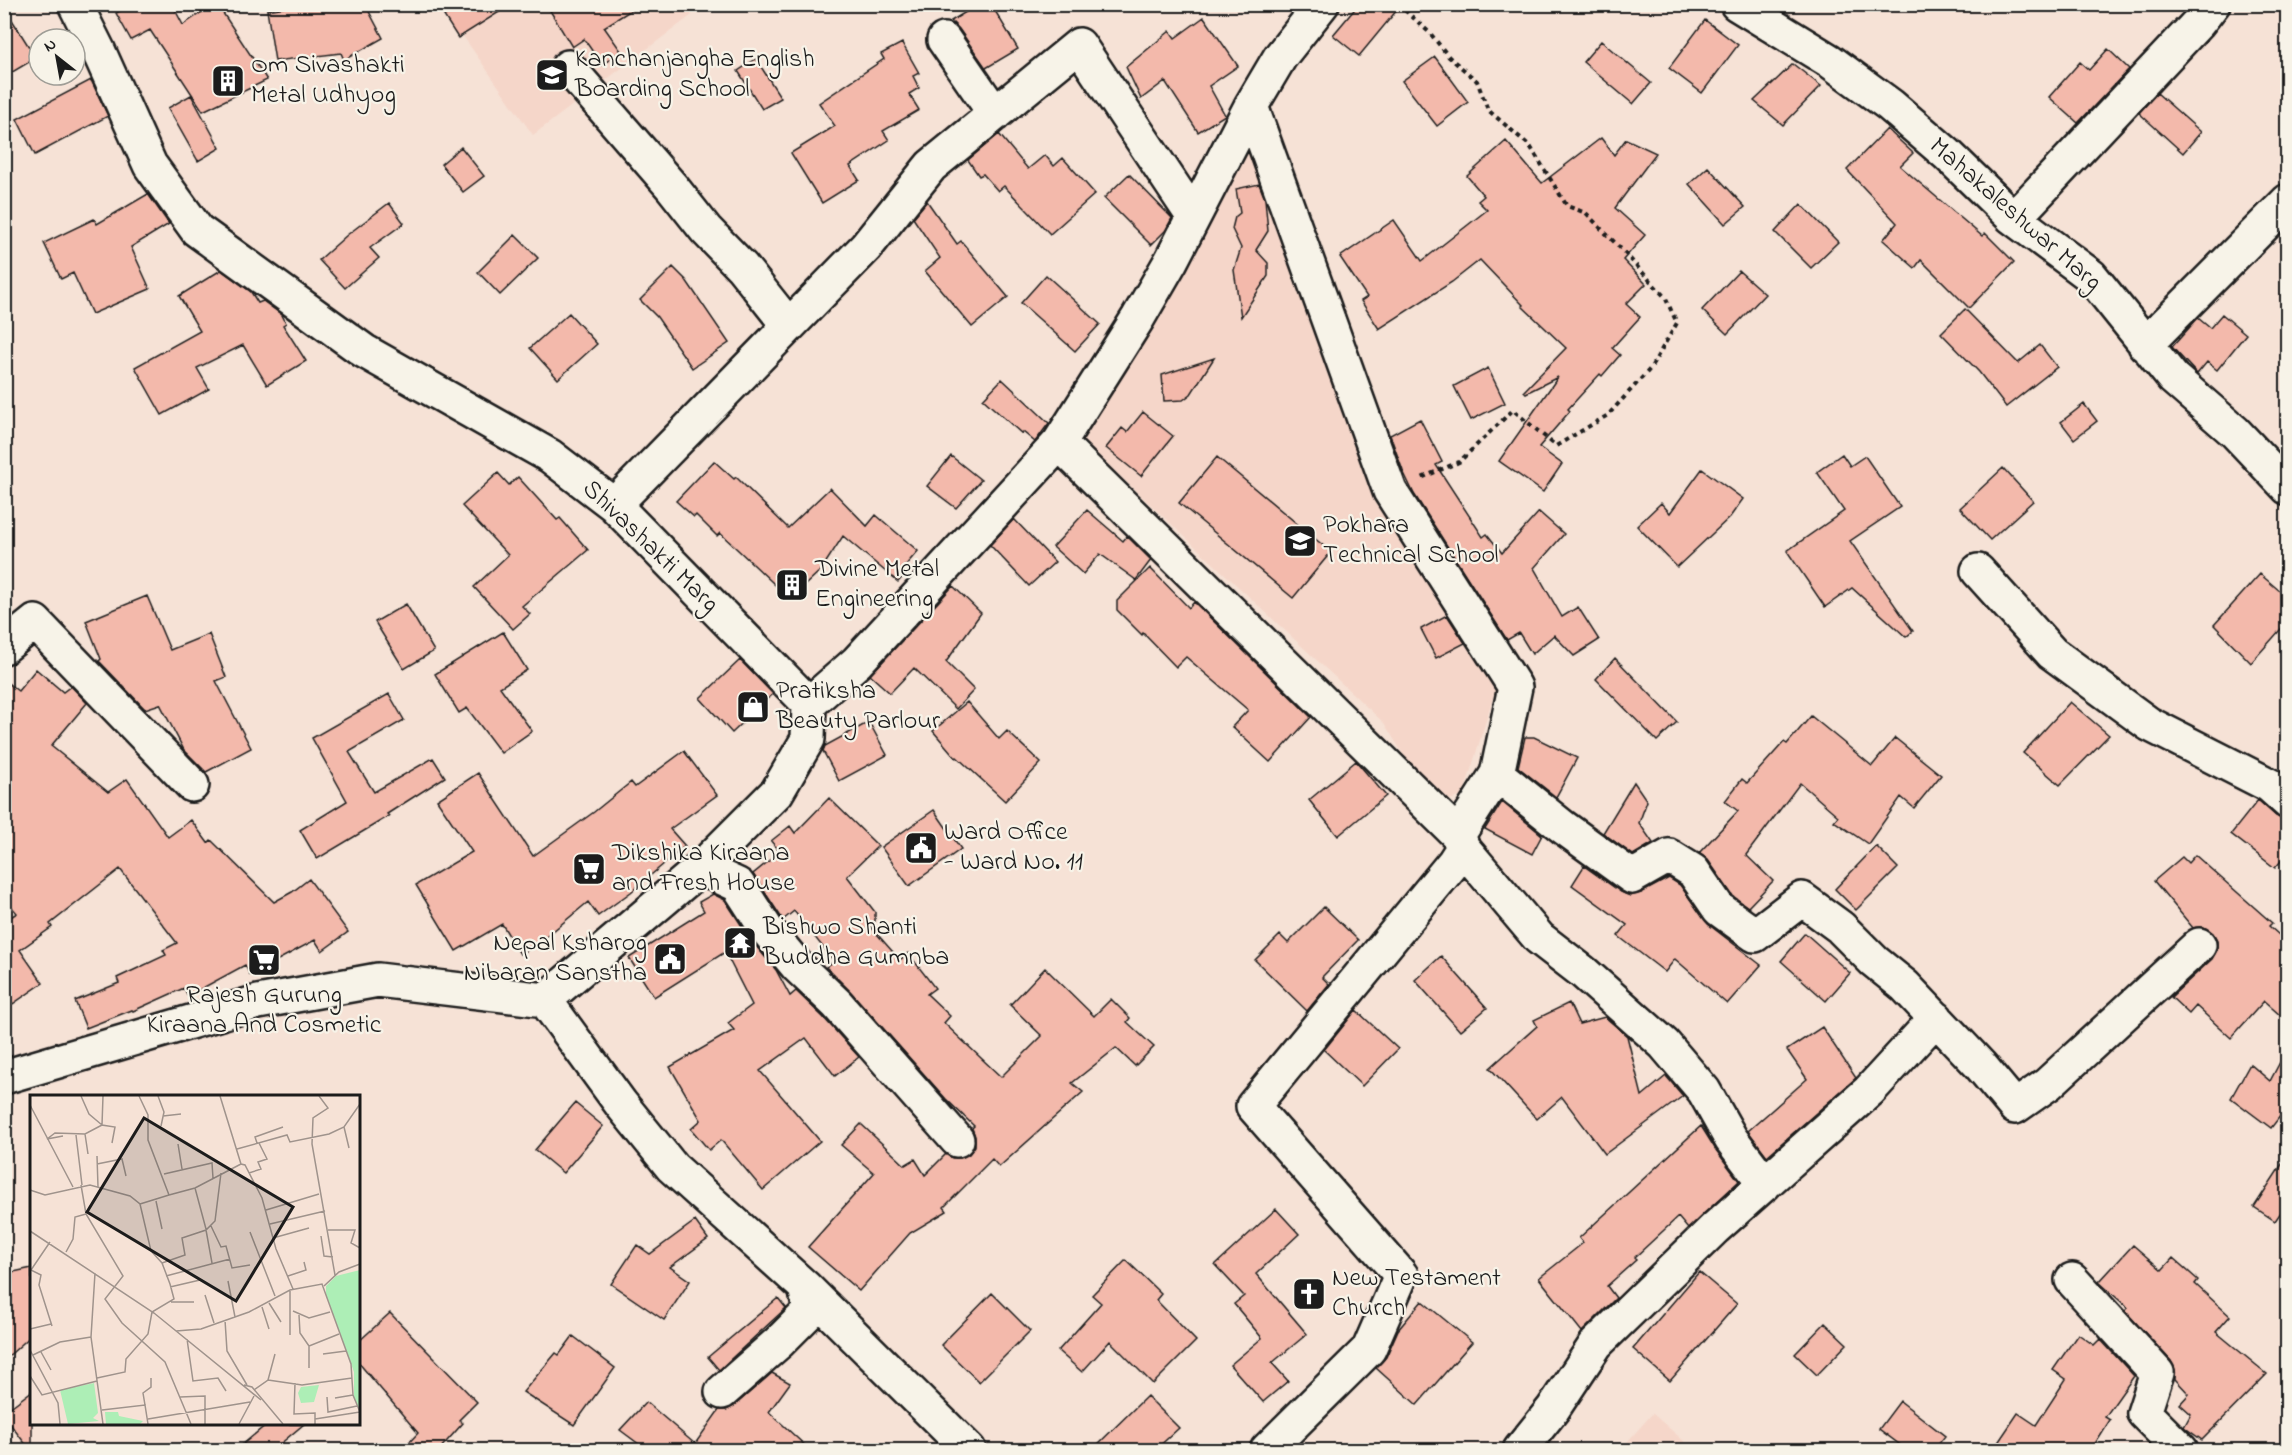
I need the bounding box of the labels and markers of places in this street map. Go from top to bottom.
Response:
place label: Kanchanjangha English Boarding School [574,41,815,109]
place label: Om Sivashakti Metal Udhyog [251,47,405,115]
school or university icon: Kanchanjangha English Boarding School [534,57,570,93]
building icon: Om Sivashakti Metal Udhyog [210,63,246,99]
place label: Pokhara Technical School [1323,507,1499,575]
school or university icon: Pokhara Technical School [1282,523,1318,559]
place label: Divine Metal Engineering [814,551,939,619]
building icon: Divine Metal Engineering [774,567,810,603]
place label: Pratiksha Beauty Parlour [775,673,941,741]
shop icon: Pratiksha Beauty Parlour [735,689,771,725]
place label: Ward Office - Ward No. 11 [944,814,1083,882]
public building icon: Ward Office - Ward No. 11 [903,830,939,866]
place label: Dikshika Kiraana and Fresh House [611,835,795,903]
supermarket icon: Dikshika Kiraana and Fresh House [571,851,607,887]
place label: Bishwo Shanti Buddha Gumnba [762,909,949,977]
place label: Nepal Ksharog Nibaran Sanstha [464,925,647,993]
temple icon: Bishwo Shanti Buddha Gumnba [722,925,758,961]
public building icon: Nepal Ksharog Nibaran Sanstha [652,941,688,977]
supermarket icon: Rajesh Gurung Kiraana And Cosmetic [246,942,282,978]
place label: Rajesh Gurung Kiraana And Cosmetic [147,977,382,1045]
place label: New Testament Church [1332,1260,1501,1328]
church icon: New Testament Church [1291,1276,1327,1312]

